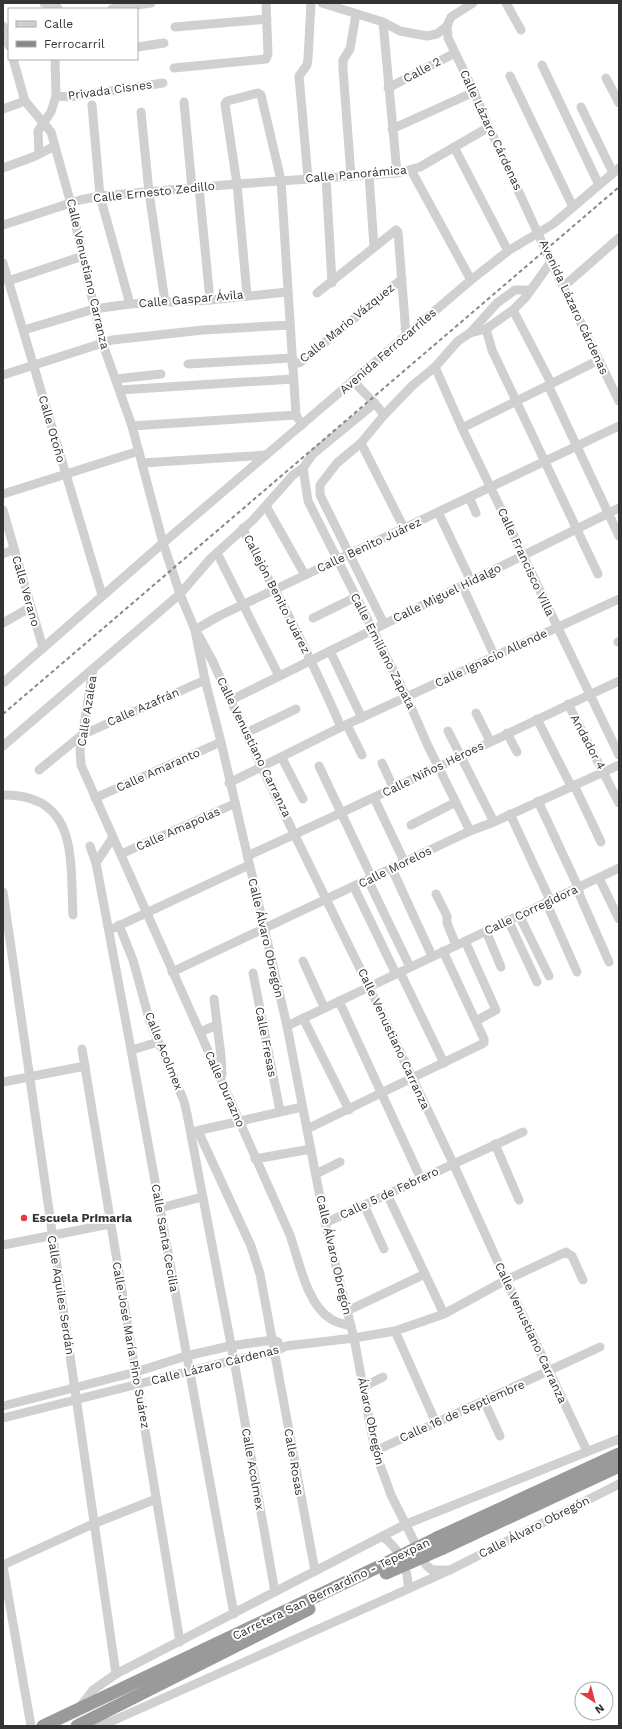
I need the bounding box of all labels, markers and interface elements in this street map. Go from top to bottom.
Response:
legend [8,8,138,60]
text: Calle [44,17,73,31]
text: Ferrocarril [44,37,105,51]
street label: Calle 2 [401,54,443,86]
street label: Calle Lázaro Cárdenas [457,68,525,192]
street label: Privada Cisnes [67,77,153,103]
street label: Calle Panorámica [305,163,408,185]
street label: Calle Ernesto Zedillo [92,179,216,205]
street label: Calle Venustiano Carranza [64,197,112,351]
street label: Avenida Lázaro Cárdenas [537,237,611,377]
street label: Calle Mario Vázquez [297,281,397,365]
street label: Calle Gaspar Ávila [138,287,244,311]
street label: Avenida Ferrocarriles [337,305,439,397]
street label: Calle Otoño [36,394,68,464]
street label: Calle Francisco Villa [495,506,557,619]
street label: Calle Benito Juárez [315,515,423,575]
street label: Callejón Benito Juárez [241,532,313,656]
street label: Calle Verano [9,554,43,628]
street label: Calle Miguel Hidalgo [391,561,503,625]
street label: Calle Emiliano Zapata [348,591,418,712]
street label: Calle Ignacio Allende [433,626,549,690]
street label: Calle Azalea [74,674,100,747]
street label: Calle Venustiano Carranza [214,675,294,819]
street label: Calle Azafrán [105,685,181,729]
street label: Andador 4 [568,712,608,772]
street label: Calle Niños Héroes [380,738,486,800]
street label: Calle Amaranto [114,745,202,795]
street label: Calle Amapolas [134,804,222,854]
street label: Calle Morelos [356,843,434,891]
street label: Calle Álvaro Obregón [245,877,287,999]
street label: Calle Corregidora [482,882,580,938]
street label: Calle Venustiano Carranza [355,966,433,1112]
street label: Calle Fresas [252,1006,280,1078]
street label: Calle Acolmex [142,1010,186,1092]
street label: Calle Durazno [202,1049,248,1129]
street label: Calle 5 de Febrero [337,1164,441,1222]
street label: Calle Santa Cecilia [149,1183,181,1293]
street label: Calle Álvaro Obregón [313,1194,355,1316]
place label: Escuela Primaria [32,1211,132,1225]
marker: Escuela Primaria [19,1213,29,1223]
street label: Calle Aquiles Serdán [45,1234,77,1356]
street label: Calle Venustiano Carranza [492,1260,570,1406]
street label: Calle José María Pino Suárez [109,1261,153,1429]
street label: Calle Lázaro Cárdenas [150,1342,280,1388]
street label: Álvaro Obregón [355,1376,387,1466]
street label: Calle 16 de Septiembre [397,1377,527,1445]
street label: Calle Acolmex [239,1427,267,1511]
street label: Calle Rosas [281,1427,307,1497]
street label: Calle Álvaro Obregón [476,1493,592,1561]
street label: Carretera San Bernardino - Tepexpan [230,1535,432,1643]
north arrow [574,1681,614,1721]
text: N [592,1701,607,1716]

